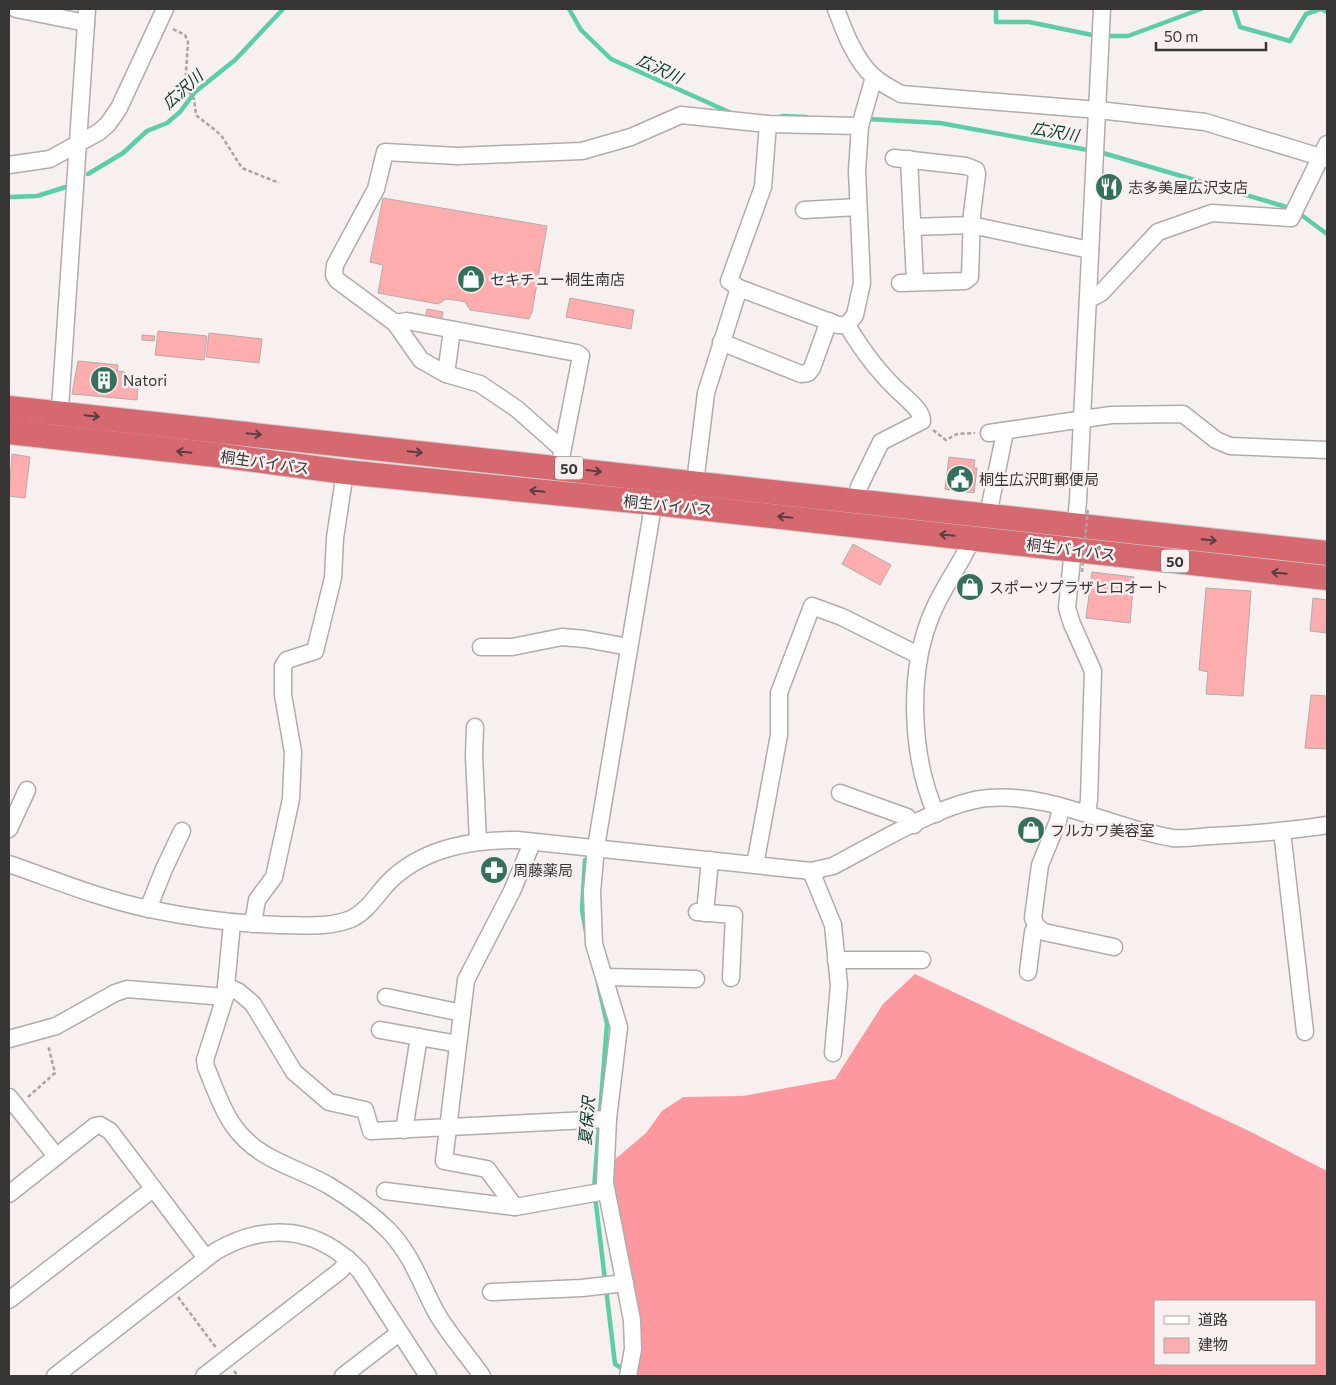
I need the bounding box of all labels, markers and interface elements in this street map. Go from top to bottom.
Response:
scale bar [1156,20,1266,52]
text: 50 m [1164,27,1198,45]
water label: 広沢川 [634,49,688,88]
water label: 広沢川 [158,65,208,112]
water label: 広沢川 [1030,117,1082,145]
restaurant icon: 志多美屋広沢支店 [1094,172,1124,202]
place label: 志多美屋広沢支店 [1128,178,1248,196]
shop icon: セキチュー桐生南店 [456,264,486,294]
place label: セキチュー桐生南店 [490,270,625,288]
building icon: Natori [89,365,119,395]
place label: Natori [123,371,167,389]
one-way arrow [84,411,100,421]
one-way arrow [245,429,261,439]
one-way arrow [176,447,192,456]
street label: 桐生バイパス [219,447,311,477]
one-way arrow [407,447,423,457]
road number: 50 [555,456,583,479]
public building icon: 桐生広沢町郵便局 [945,464,975,494]
one-way arrow [586,466,602,476]
place label: 桐生広沢町郵便局 [979,470,1099,488]
one-way arrow [529,486,545,496]
street label: 桐生バイパス [622,491,714,519]
one-way arrow [778,512,794,522]
one-way arrow [939,530,955,540]
street label: 桐生バイパス [1025,535,1117,563]
one-way arrow [1201,535,1217,545]
road number: 50 [1161,550,1189,572]
one-way arrow [1271,568,1287,577]
shop icon: スポーツプラザヒロオート [955,572,985,602]
place label: スポーツプラザヒロオート [989,578,1169,596]
shop icon: フルカワ美容室 [1016,815,1046,845]
place label: フルカワ美容室 [1050,821,1155,839]
pharmacy icon: 周藤薬局 [479,855,509,885]
place label: 周藤薬局 [513,861,573,879]
water label: 夏保沢 [574,1094,598,1146]
legend [1154,1300,1316,1365]
text: 道路 [1198,1310,1228,1328]
text: 建物 [1198,1335,1228,1353]

